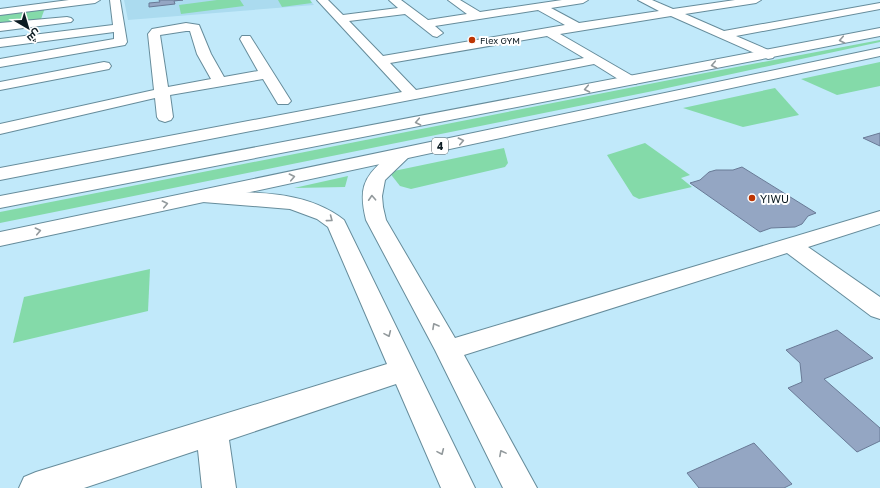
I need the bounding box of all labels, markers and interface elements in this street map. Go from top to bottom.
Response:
north arrow [8,8,48,48]
text: ش [24,26,44,46]
marker: Flex GYM [467,35,477,45]
place label: Flex GYM [480,35,520,46]
one-way arrow [839,35,845,44]
one-way arrow [711,60,717,69]
one-way arrow [583,85,590,93]
one-way arrow [415,118,421,126]
road number: 4 [432,138,448,154]
one-way arrow [458,138,464,146]
one-way arrow [289,173,296,181]
place label: YIWU [760,192,789,205]
marker: YIWU [747,193,757,203]
one-way arrow [368,195,377,201]
one-way arrow [162,200,168,208]
one-way arrow [326,214,333,221]
one-way arrow [35,227,41,236]
one-way arrow [432,323,439,330]
one-way arrow [383,330,391,337]
one-way arrow [437,449,445,456]
one-way arrow [499,450,507,458]

